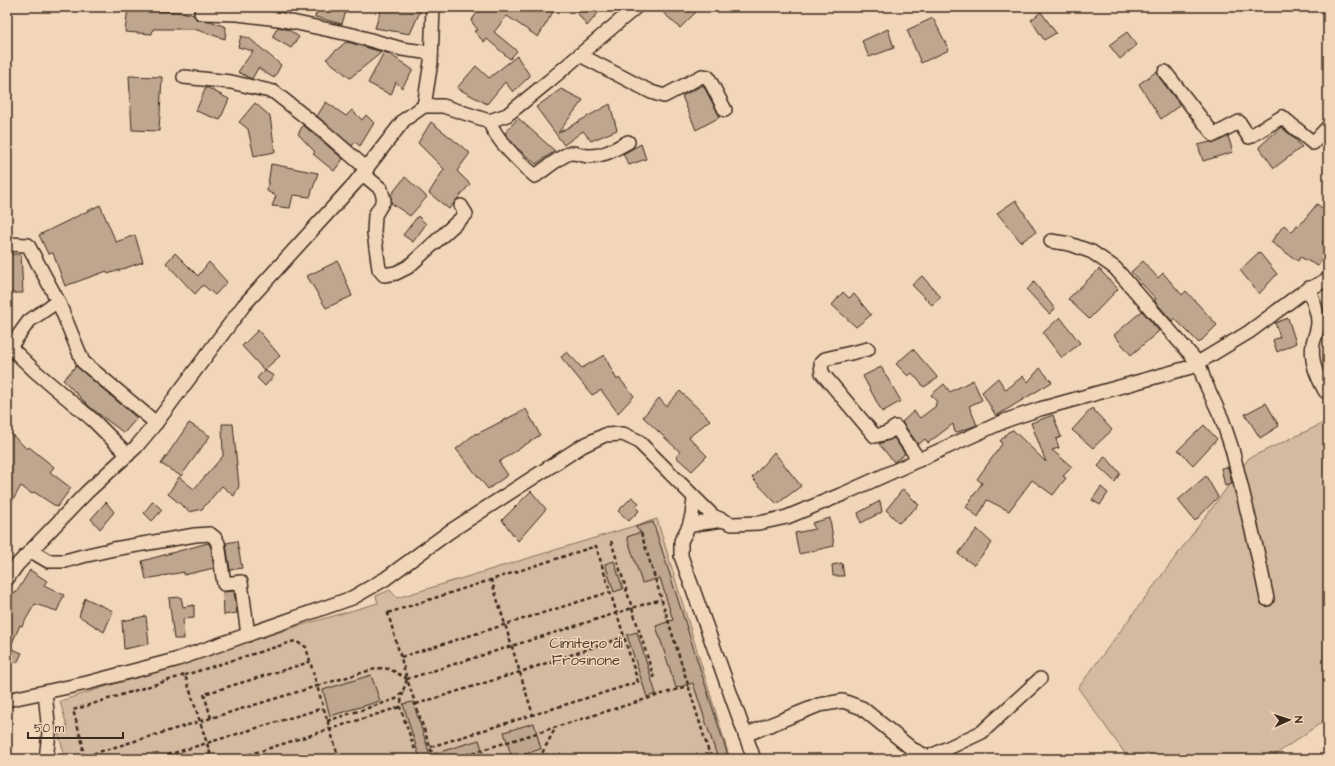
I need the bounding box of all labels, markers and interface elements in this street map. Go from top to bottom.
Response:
park label: Cimitero di Frosinone [549,633,624,671]
north arrow [1269,700,1309,740]
scale bar [28,714,123,740]
text: N [1291,716,1306,723]
text: 50 m [34,720,65,737]

